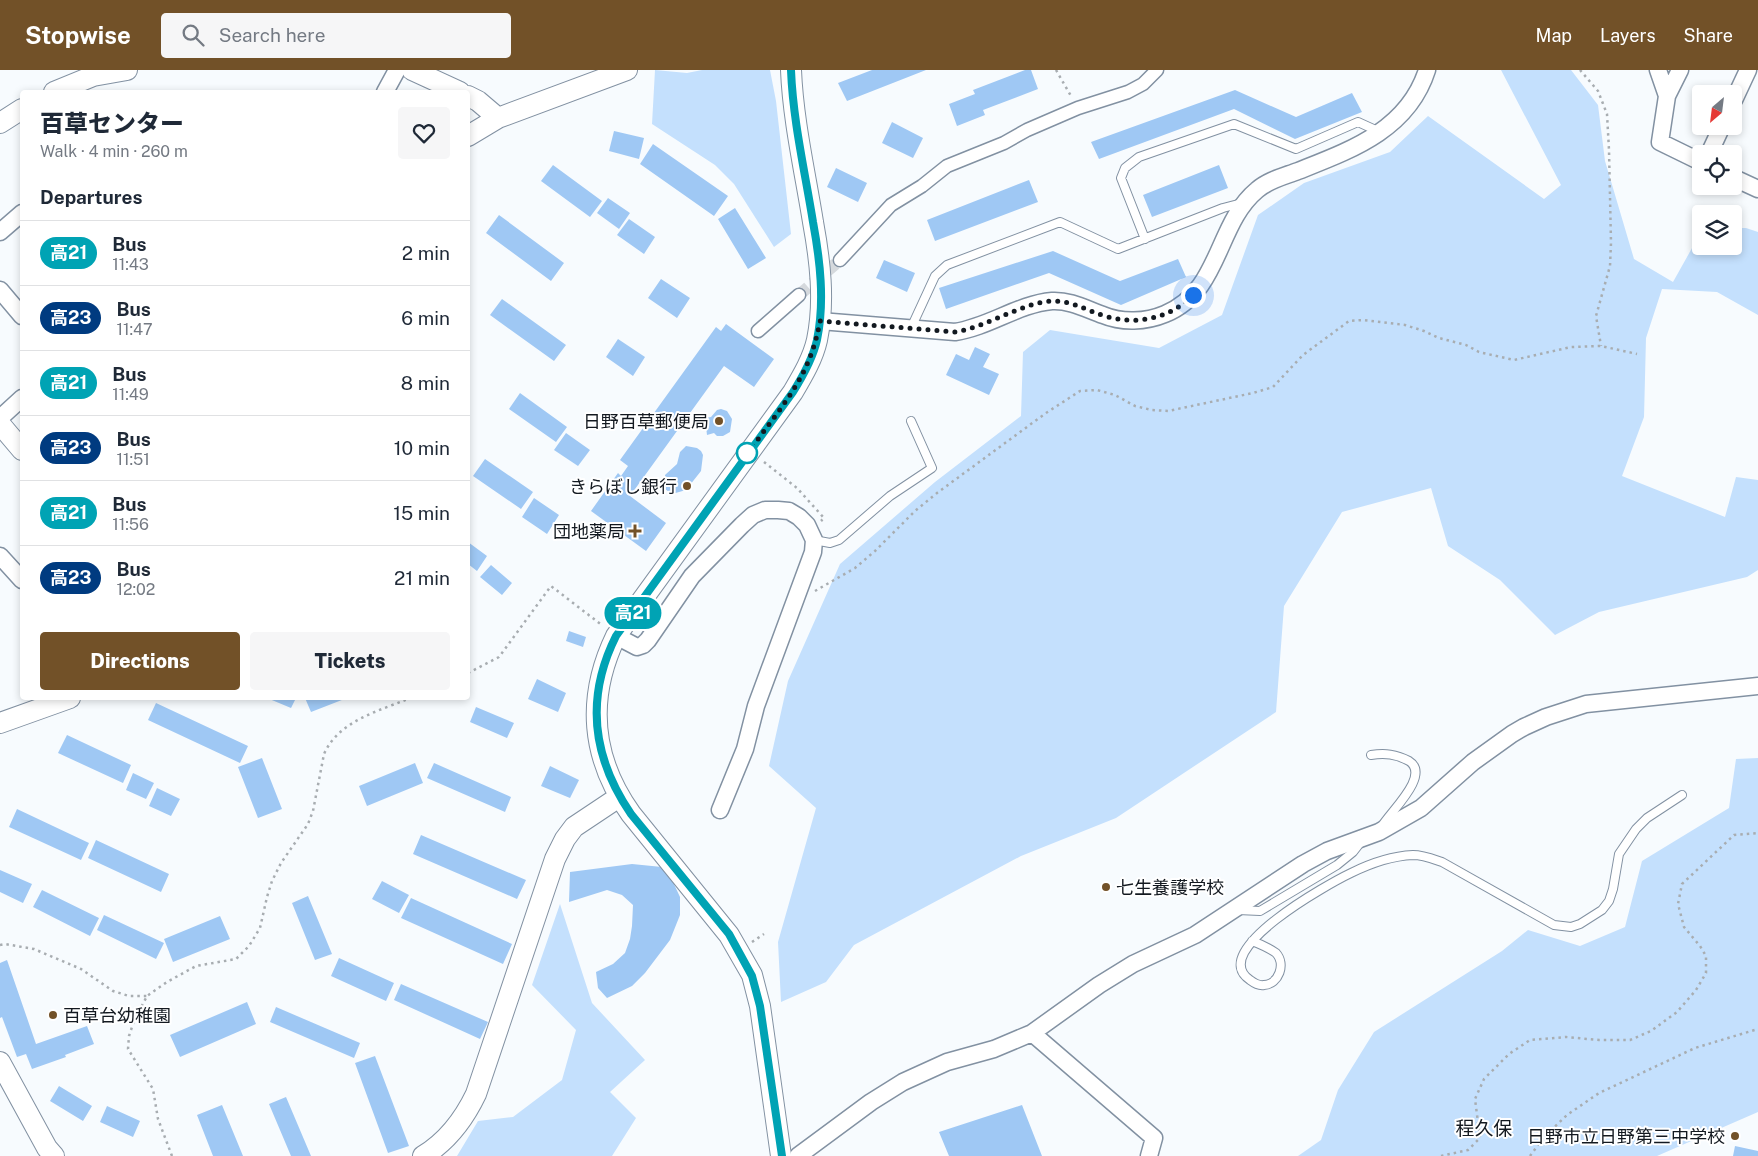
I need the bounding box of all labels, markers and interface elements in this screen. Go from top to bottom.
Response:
search box [161,13,511,58]
text: Stopwise [25,21,131,49]
icon: search [179,21,207,49]
text: Search here [219,24,325,46]
text: Map [1536,25,1572,46]
text: Layers [1600,25,1656,46]
text: Share [1684,25,1733,46]
north arrow [1692,85,1742,135]
map controls [1692,85,1742,255]
button: heart [398,107,450,159]
text: 百草センター [40,109,184,137]
text: Walk · 4 min · 260 m [40,142,188,161]
button: locate [1692,145,1742,195]
text: Departures [40,186,143,208]
button: layers [1692,205,1742,255]
text: Bus [112,233,146,255]
text: 高21 [50,242,87,263]
text: 2 min [402,242,450,264]
text: 11:43 [112,255,149,274]
your location [1181,283,1206,308]
text: Bus [116,298,151,320]
text: 高23 [50,307,91,328]
text: 6 min [401,307,450,329]
text: 11:47 [116,320,153,339]
text: Bus [112,363,146,385]
text: 高21 [50,372,87,393]
text: 8 min [401,372,450,394]
text: 11:49 [112,385,149,404]
place label: 日野百草郵便局 [583,411,709,432]
marker: 日野百草郵便局 [713,415,725,427]
text: Bus [116,428,151,450]
text: 高23 [50,437,91,458]
text: 10 min [394,437,450,459]
unlabelled marker [736,442,758,464]
text: 11:51 [116,450,150,469]
place label: きらぼし銀行 [569,476,677,497]
marker: きらぼし銀行 [681,480,693,492]
text: Bus [112,493,146,515]
text: 高21 [50,502,87,523]
text: 15 min [393,502,450,524]
text: 11:56 [112,515,149,534]
place label: 団地薬局 [553,521,625,542]
marker: 団地薬局 [629,525,641,537]
text: Bus [116,558,151,580]
text: 高23 [50,567,91,588]
text: 21 min [394,567,450,589]
text: 12:02 [116,580,155,599]
line badge: 高21 [604,597,662,629]
text: 高21 [614,602,652,623]
button: Directions [40,632,240,690]
button: Tickets [250,632,450,690]
place label: 七生養護学校 [1116,877,1224,898]
marker: 七生養護学校 [1100,881,1112,893]
place label: 百草台幼稚園 [63,1005,171,1026]
marker: 百草台幼稚園 [47,1009,59,1021]
district label: 程久保 [1455,1117,1513,1139]
place label: 日野市立日野第三中学校 [1527,1126,1725,1147]
marker: 日野市立日野第三中学校 [1729,1130,1741,1142]

